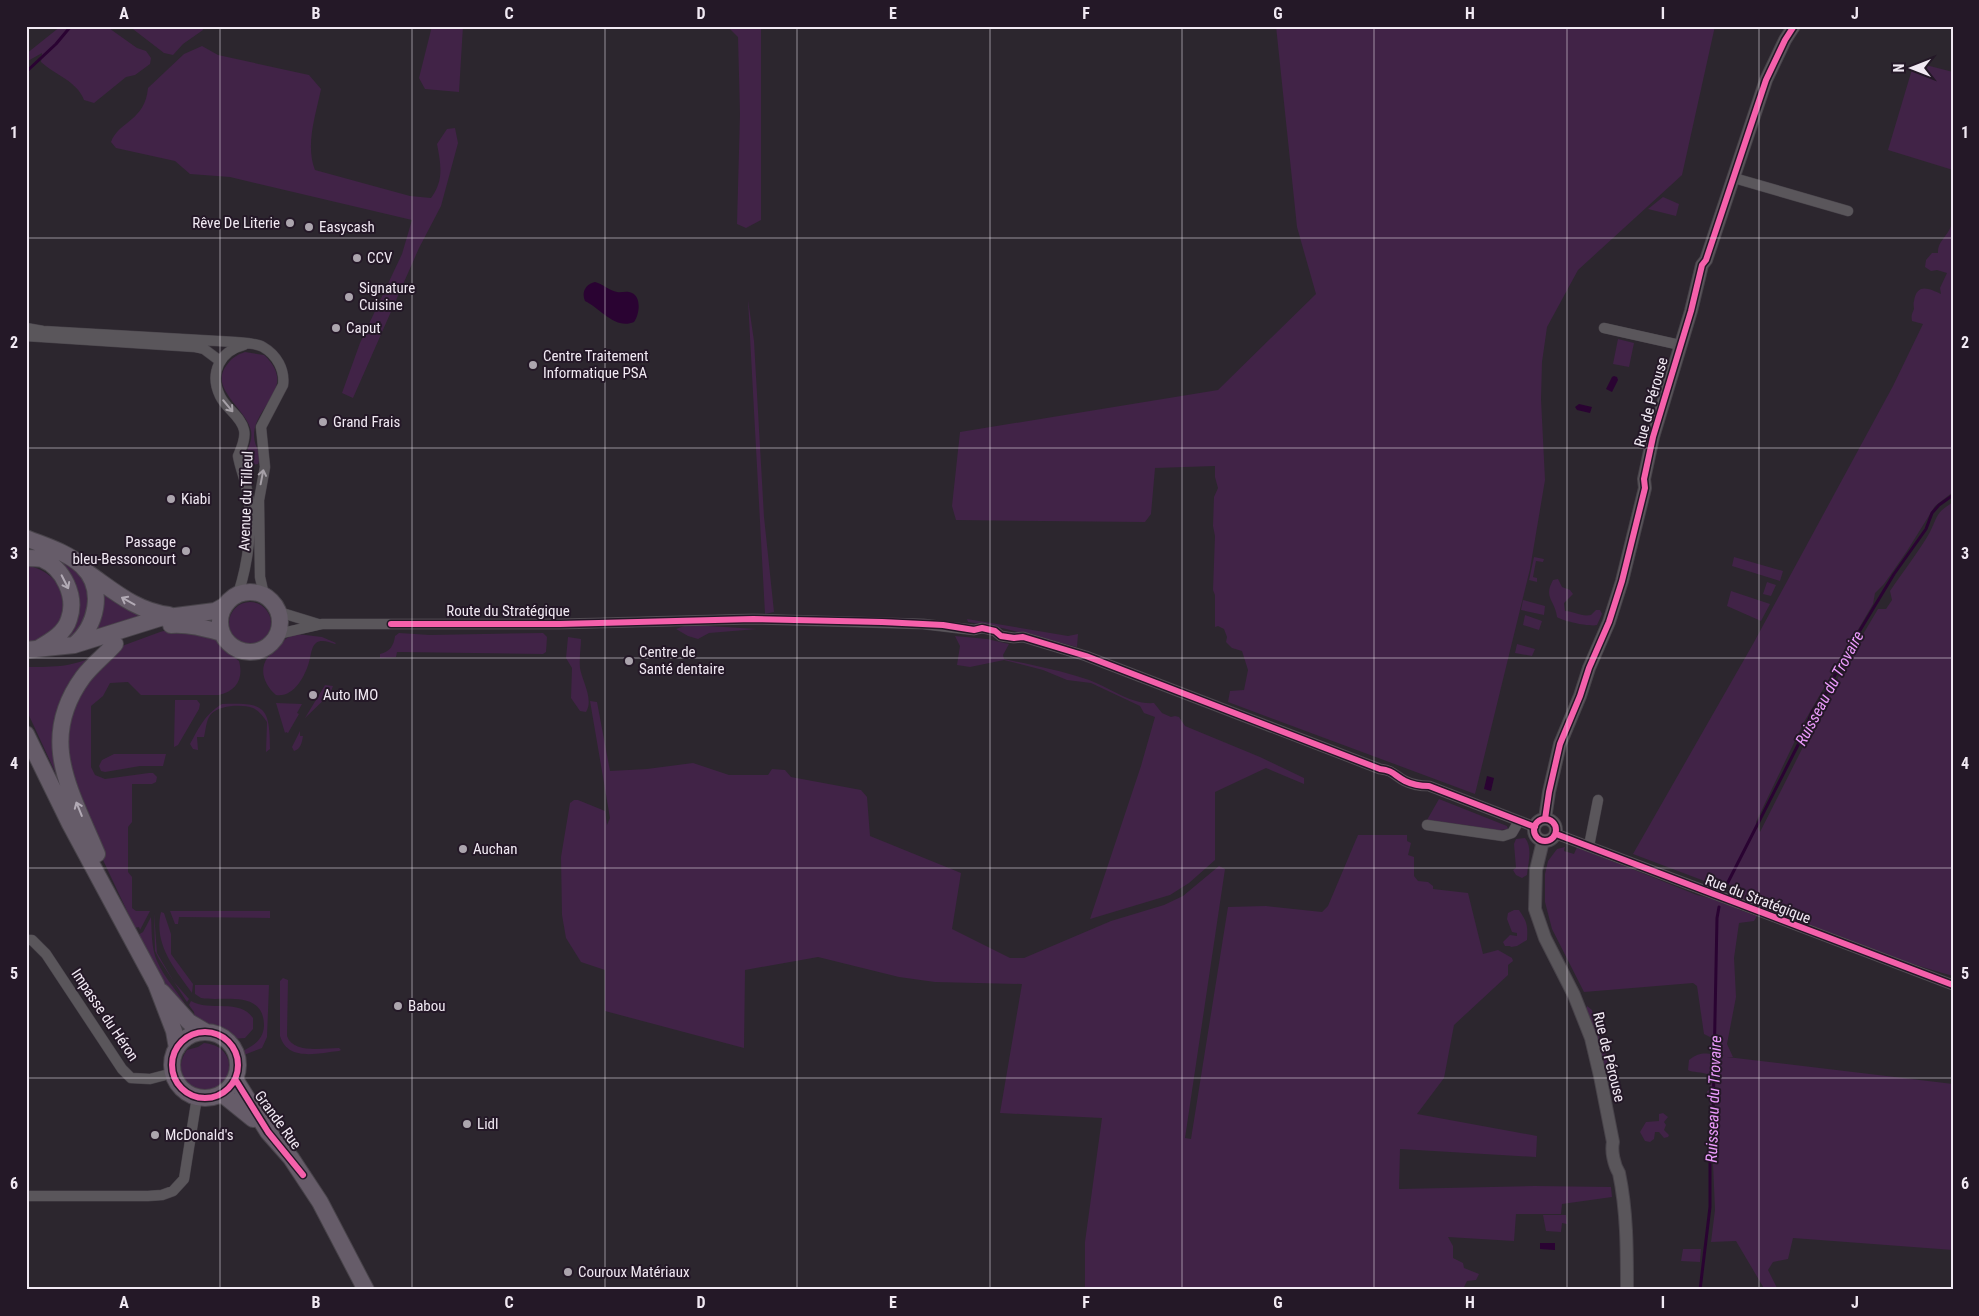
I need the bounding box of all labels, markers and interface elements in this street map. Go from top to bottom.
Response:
text: A [119,4,129,23]
text: B [312,4,321,23]
text: C [504,4,514,23]
text: D [696,4,706,23]
text: E [889,4,897,23]
text: F [1082,4,1090,23]
text: G [1273,4,1283,23]
text: H [1465,4,1475,23]
text: I [1661,4,1665,23]
text: J [1851,4,1859,23]
north arrow [1886,42,1936,92]
text: N [1891,64,1907,72]
text: 1 [10,123,18,142]
text: 1 [1961,123,1969,142]
place label: Rêve De Literie [192,214,280,232]
marker: Rêve De Literie [284,217,296,229]
place label: Easycash [319,218,375,236]
marker: Easycash [303,221,315,233]
place label: CCV [367,249,393,267]
marker: CCV [351,252,363,264]
place label: Signature Cuisine [359,279,415,314]
marker: Signature Cuisine [343,291,355,303]
place label: Caput [346,319,381,337]
marker: Caput [330,322,342,334]
text: 2 [10,333,18,352]
text: 2 [1961,333,1969,352]
place label: Centre Traitement Informatique PSA [543,347,649,382]
street label: Rue de Pérouse [1630,355,1672,449]
marker: Centre Traitement Informatique PSA [527,359,539,371]
one-way arrow [222,399,233,412]
place label: Grand Frais [333,413,400,431]
marker: Grand Frais [317,416,329,428]
street label: Avenue du Tilleul [235,451,257,551]
one-way arrow [258,470,268,486]
place label: Kiabi [181,490,211,508]
marker: Kiabi [165,493,177,505]
place label: Passage bleu-Bessoncourt [72,533,176,568]
text: 3 [10,544,18,563]
text: 3 [1961,544,1969,563]
marker: Passage bleu-Bessoncourt [180,545,192,557]
one-way arrow [61,574,70,589]
one-way arrow [121,596,135,606]
street label: Route du Stratégique [446,602,570,620]
water label: Ruisseau du Trovaire [1791,628,1868,749]
place label: Centre de Santé dentaire [639,643,724,678]
marker: Centre de Santé dentaire [623,655,635,667]
place label: Auto IMO [323,686,378,704]
marker: Auto IMO [307,689,319,701]
text: 4 [10,754,18,773]
text: 4 [1961,754,1969,773]
one-way arrow [73,802,83,817]
place label: Auchan [473,840,517,858]
marker: Auchan [457,843,469,855]
street label: Rue du Stratégique [1703,871,1813,927]
text: 5 [10,964,18,983]
text: 5 [1961,964,1969,983]
street label: Impasse du Héron [67,965,143,1065]
place label: Babou [408,997,446,1015]
marker: Babou [392,1000,404,1012]
street label: Rue de Pérouse [1589,1010,1629,1104]
water label: Ruisseau du Trovaire [1702,1035,1725,1163]
street label: Grande Rue [251,1087,305,1153]
place label: Lidl [477,1115,498,1133]
marker: Lidl [461,1118,473,1130]
place label: McDonald's [165,1126,234,1144]
marker: McDonald's [149,1129,161,1141]
text: 6 [10,1174,18,1193]
text: 6 [1961,1174,1969,1193]
place label: Couroux Matériaux [578,1263,690,1281]
marker: Couroux Matériaux [562,1266,574,1278]
text: A [119,1293,129,1312]
text: B [312,1293,321,1312]
text: C [504,1293,514,1312]
text: D [696,1293,706,1312]
text: E [889,1293,897,1312]
text: F [1082,1293,1090,1312]
text: G [1273,1293,1283,1312]
text: H [1465,1293,1475,1312]
text: I [1661,1293,1665,1312]
text: J [1851,1293,1859,1312]

